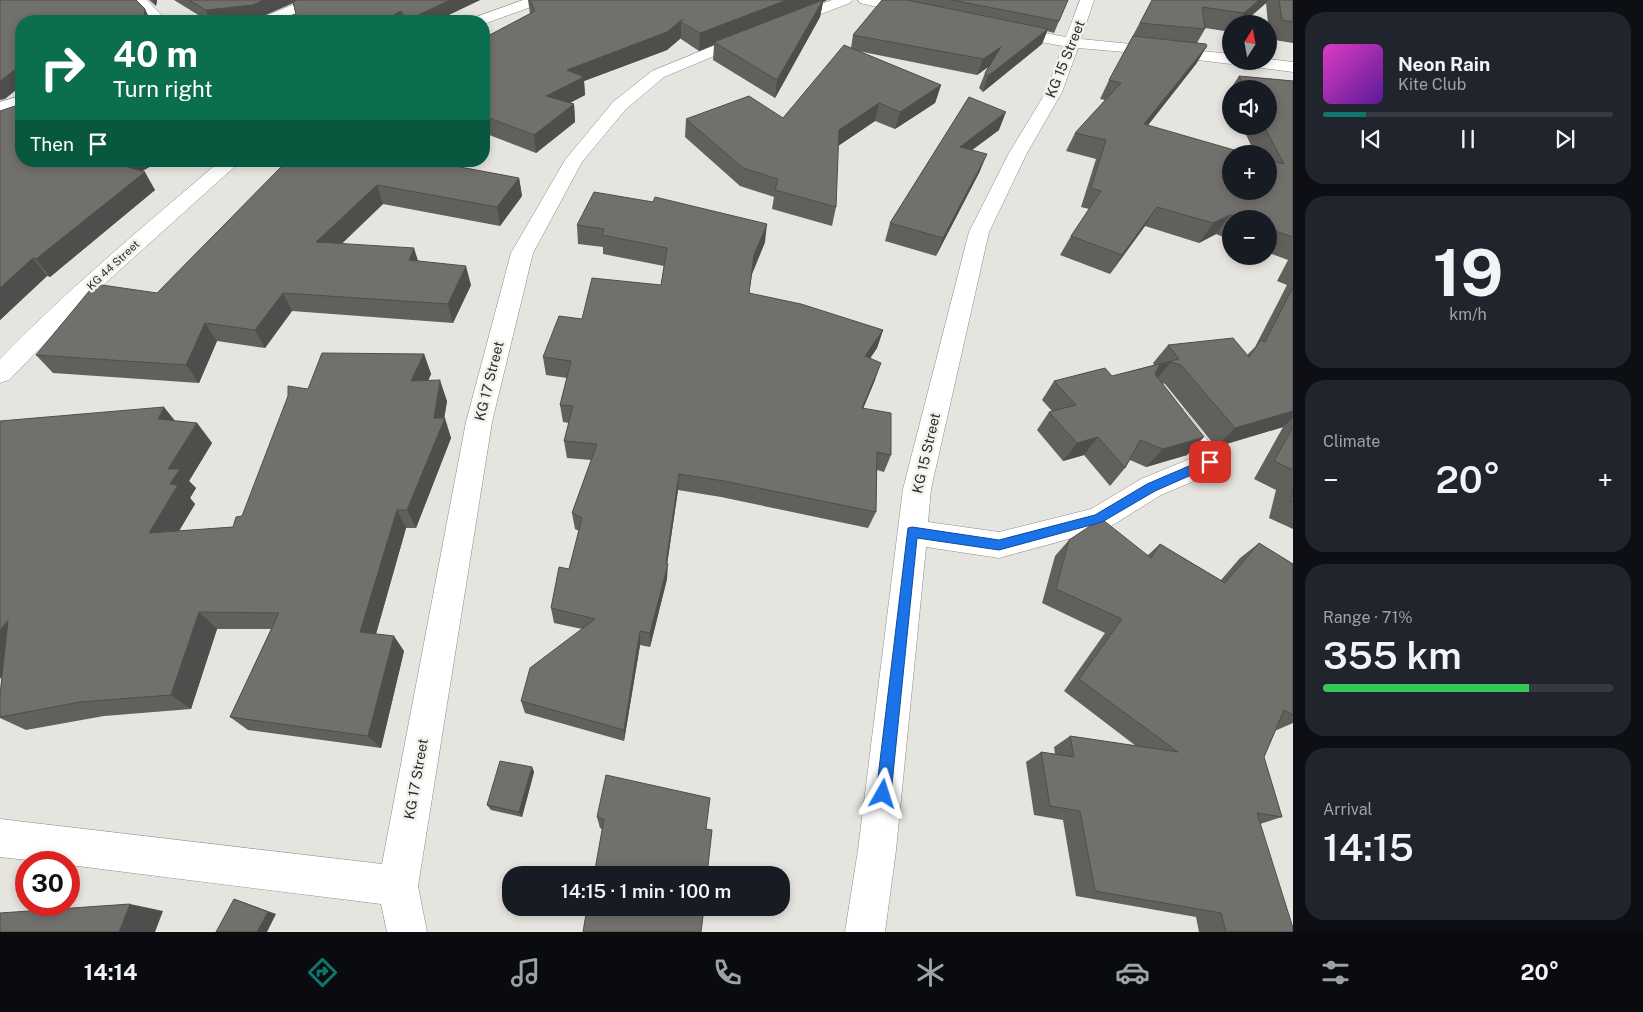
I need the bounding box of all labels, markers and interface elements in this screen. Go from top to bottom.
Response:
north arrow [1222,15,1278,70]
map controls [1222,15,1277,265]
street label: KG 15 Street [1042,18,1088,100]
text: 40 m [113,34,198,75]
icon: right [30,35,95,100]
text: Neon Rain [1398,53,1490,75]
text: Kite Club [1398,75,1466,94]
text: Turn right [113,76,213,102]
button: sound [1222,80,1277,135]
icon: previous [1357,125,1385,153]
icon: pause [1454,125,1482,153]
icon: next [1551,125,1579,153]
icon: arrive [84,130,112,158]
text: Then [30,133,74,155]
button: + [1222,145,1277,200]
button: − [1222,210,1277,265]
text: 19 [1433,234,1503,311]
street label: KG 44 Street [84,238,142,292]
text: km/h [1449,305,1487,324]
street label: KG 17 Street [471,339,507,423]
street label: KG 15 Street [909,411,943,495]
text: Climate [1323,432,1380,451]
pin [1189,441,1231,483]
icon: arrive [1196,448,1224,476]
text: 20° [1435,457,1501,502]
text: − [1323,463,1339,496]
text: + [1597,463,1613,496]
text: Range · 71% [1323,608,1413,627]
text: 355 km [1323,633,1462,678]
street label: KG 17 Street [401,737,431,821]
position arrow [856,767,908,819]
text: Arrival [1323,800,1372,819]
text: 14:15 [1323,825,1414,870]
speed limit sign: 30 [15,851,80,916]
text: 14:15 · 1 min · 100 m [561,880,731,902]
icon: directions [305,955,340,990]
icon: music [508,955,543,990]
icon: phone [710,955,745,990]
icon: climate [913,955,948,990]
icon: car [1115,955,1150,990]
icon: filters [1318,955,1353,990]
text: 14:14 [84,959,137,985]
text: 20° [1521,959,1559,985]

